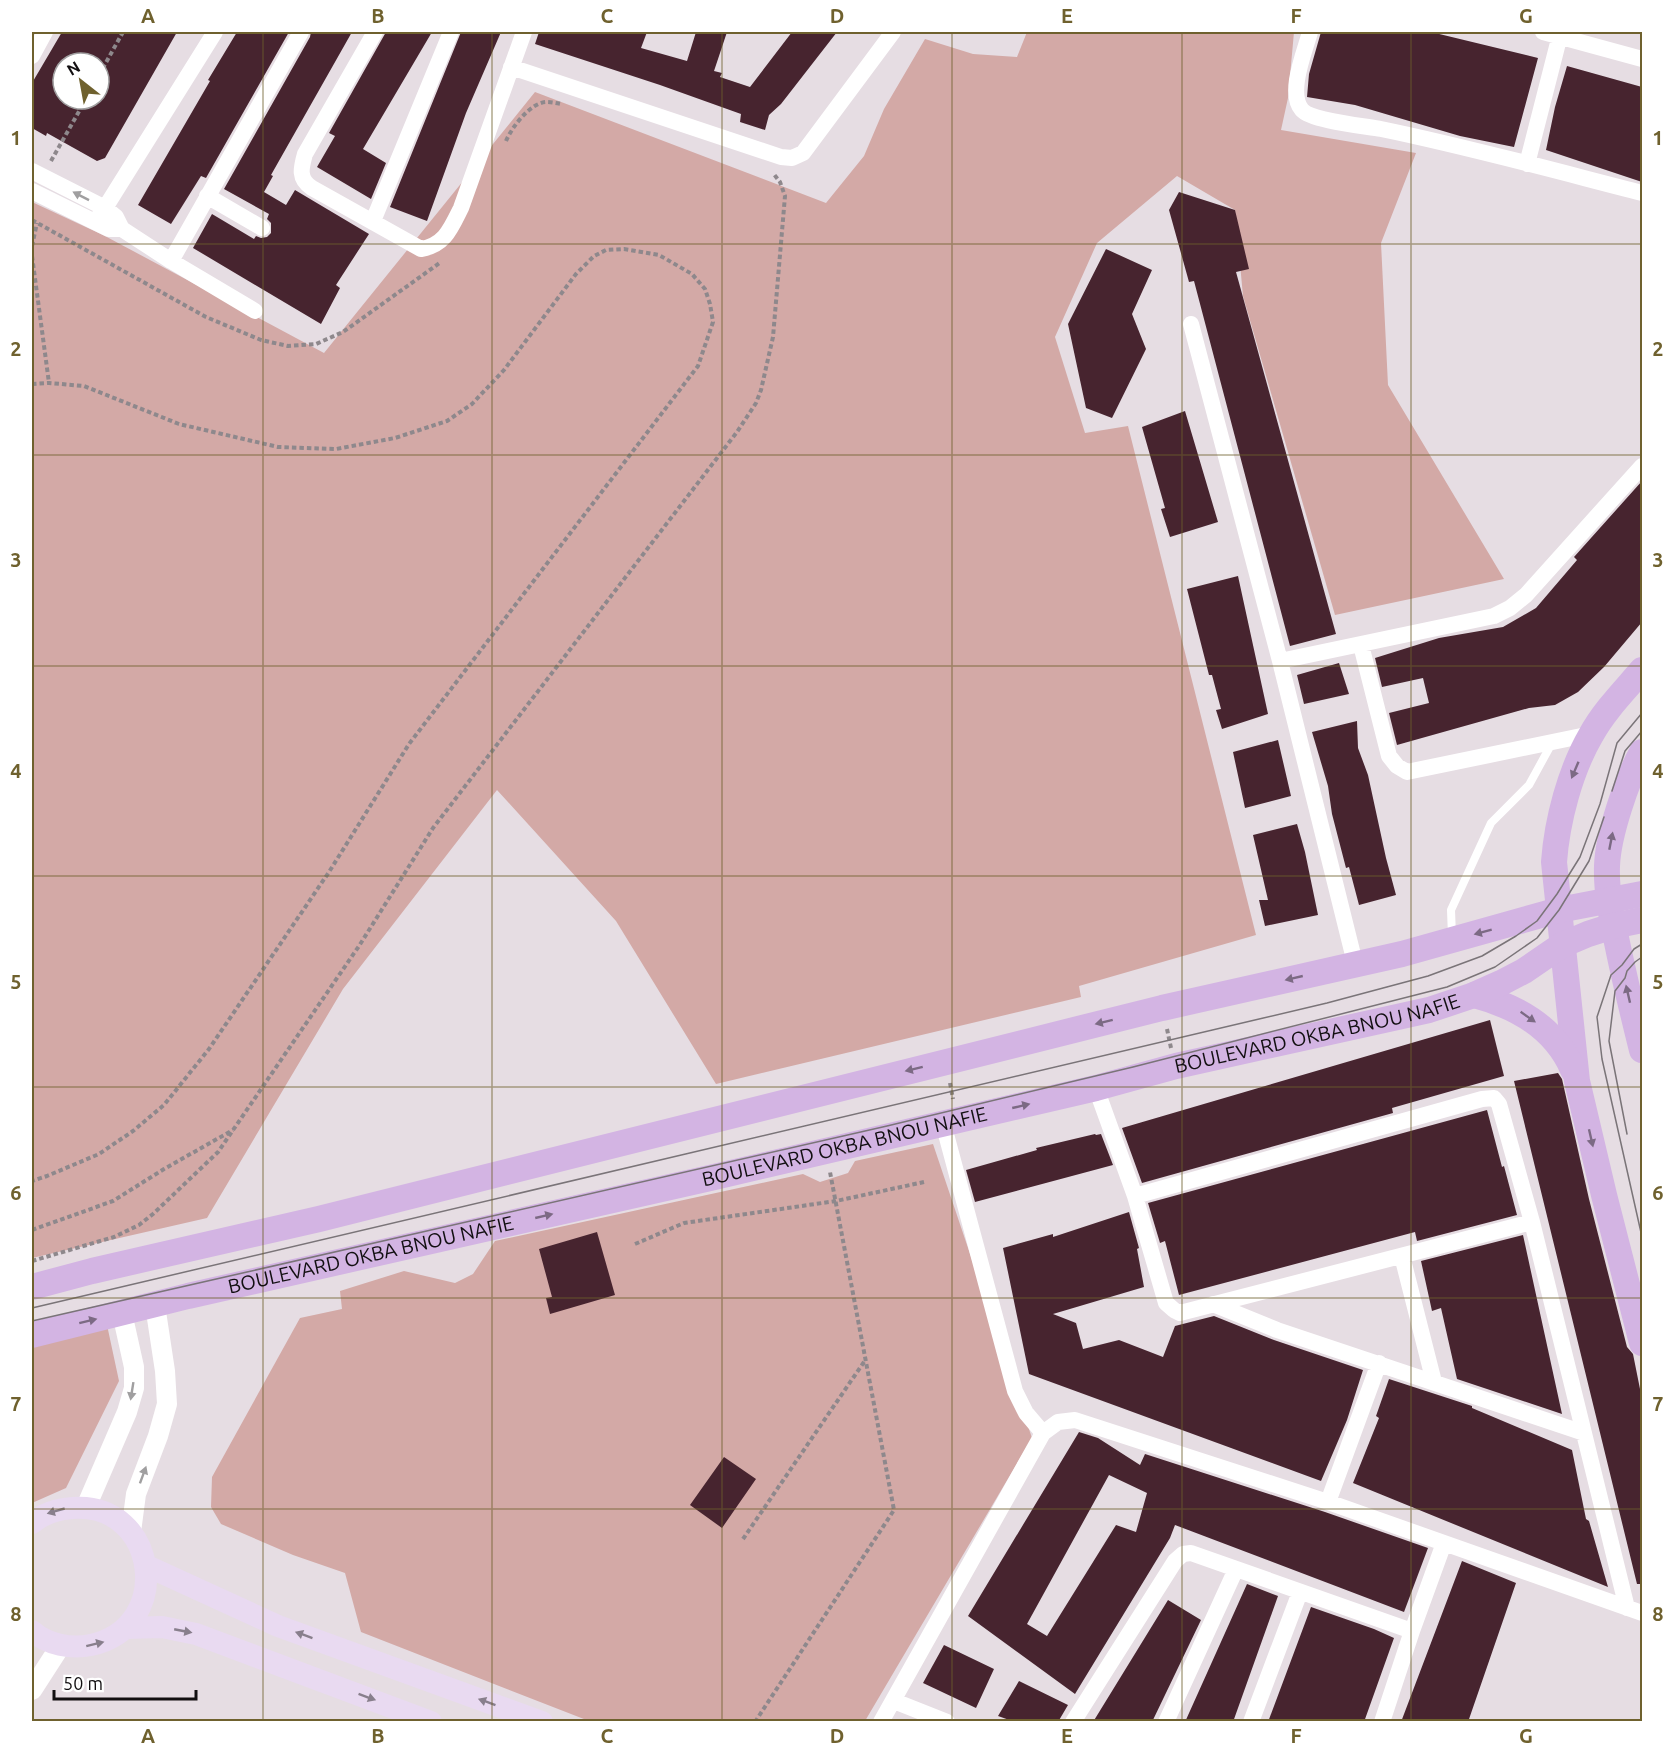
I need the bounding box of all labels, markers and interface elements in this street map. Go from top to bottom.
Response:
text: A [141,4,155,27]
text: B [371,4,385,27]
text: C [601,4,614,27]
text: D [830,4,844,27]
text: E [1061,4,1073,27]
text: F [1290,4,1302,27]
text: G [1519,4,1533,27]
north arrow [51,51,111,111]
text: N [64,57,83,79]
text: 1 [10,126,22,149]
text: 1 [1652,126,1664,149]
one-way arrow [72,191,89,200]
text: 2 [10,337,22,360]
text: 2 [1652,337,1664,360]
text: 3 [10,548,22,571]
text: 3 [1652,548,1664,571]
text: 4 [10,759,22,782]
text: 4 [1652,759,1664,782]
one-way arrow [1570,761,1579,779]
one-way arrow [1607,832,1616,851]
one-way arrow [1474,927,1492,937]
text: 5 [10,970,22,993]
text: 5 [1652,970,1664,993]
one-way arrow [1284,973,1303,983]
one-way arrow [1623,984,1632,1003]
street label: BOULEVARD OKBA BNOU NAFIE [1172,989,1463,1077]
one-way arrow [1519,1011,1535,1023]
one-way arrow [1095,1018,1113,1028]
one-way arrow [905,1065,924,1075]
one-way arrow [1012,1100,1030,1110]
street label: BOULEVARD OKBA BNOU NAFIE [699,1102,989,1191]
one-way arrow [1586,1129,1596,1147]
text: 6 [10,1181,22,1204]
text: 6 [1652,1181,1664,1204]
one-way arrow [535,1210,554,1220]
street label: BOULEVARD OKBA BNOU NAFIE [225,1211,516,1298]
one-way arrow [79,1315,98,1325]
one-way arrow [127,1381,136,1400]
text: 7 [10,1392,22,1415]
text: 7 [1652,1392,1664,1415]
one-way arrow [138,1465,148,1483]
one-way arrow [47,1507,65,1516]
text: 8 [10,1602,22,1625]
text: 8 [1652,1602,1664,1625]
one-way arrow [174,1627,193,1636]
one-way arrow [295,1630,313,1640]
one-way arrow [86,1639,105,1648]
scale bar [54,1663,196,1701]
text: 50 m [63,1673,103,1693]
one-way arrow [358,1693,376,1703]
one-way arrow [478,1696,496,1706]
text: A [141,1724,155,1747]
text: B [371,1724,385,1747]
text: C [601,1724,614,1747]
text: D [830,1724,844,1747]
text: E [1061,1724,1073,1747]
text: F [1290,1724,1302,1747]
text: G [1519,1724,1533,1747]

